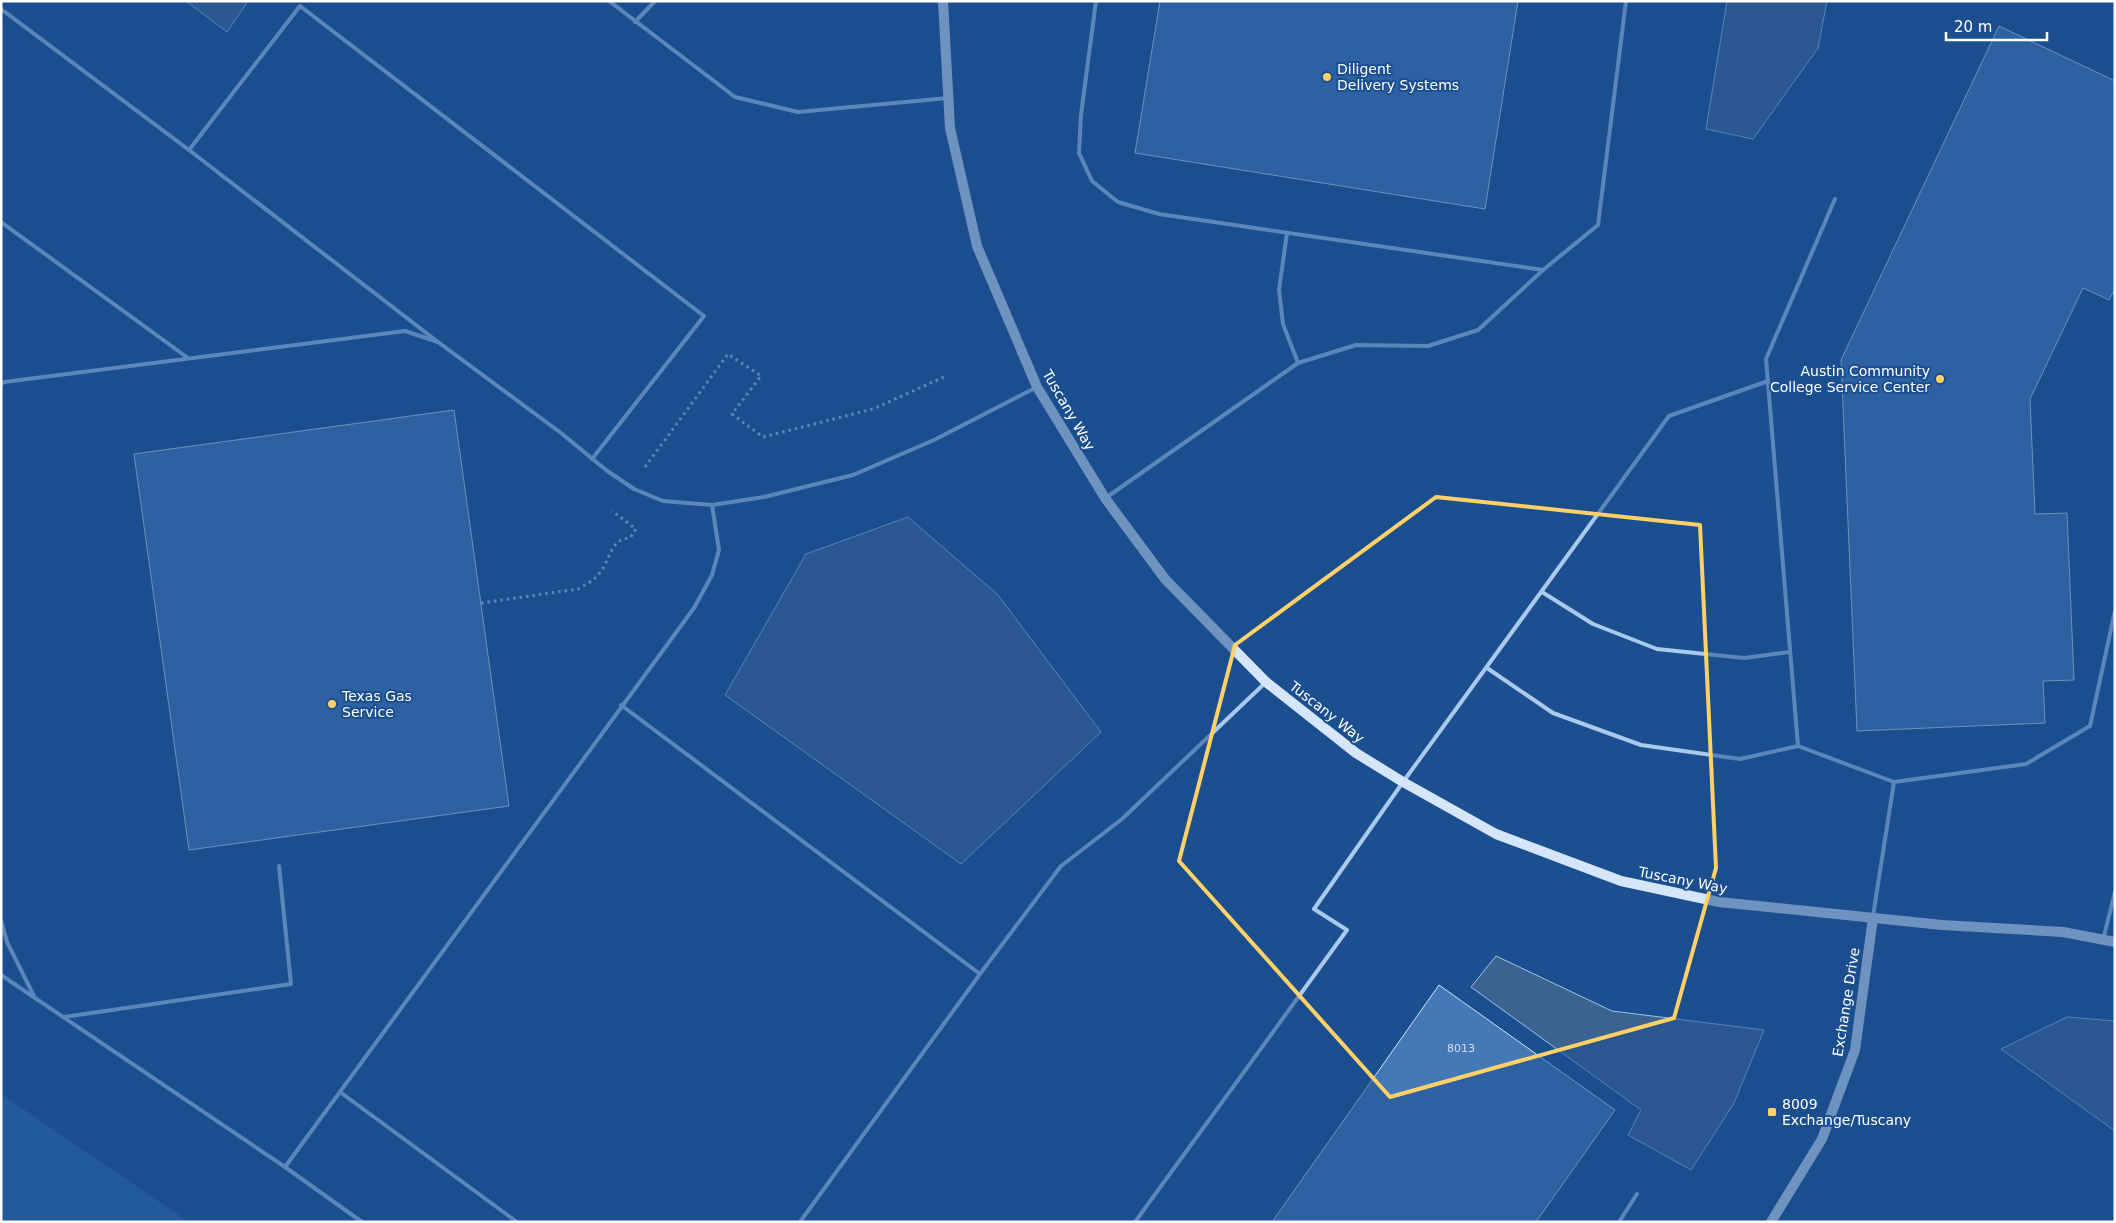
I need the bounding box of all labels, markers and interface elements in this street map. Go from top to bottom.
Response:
scale bar [1946,10,2047,42]
text: 20 m [1954,18,1992,36]
place label: Diligent Delivery Systems [1337,61,1459,93]
marker: Diligent Delivery Systems [1321,71,1333,83]
place label: Austin Community College Service Center [1770,363,1930,395]
street label: Tuscany Way [1039,366,1099,453]
marker: Austin Community College Service Center [1934,373,1946,385]
street label: Tuscany Way [1286,677,1368,746]
place label: Texas Gas Service [341,688,412,720]
marker: Texas Gas Service [326,698,338,710]
street label: Tuscany Way [1636,863,1729,896]
street label: Exchange Drive [1829,946,1863,1058]
house number: 8013 [1447,1042,1475,1055]
place label: 8009 Exchange/Tuscany [1782,1096,1911,1128]
marker: 8009 Exchange/Tuscany [1766,1106,1778,1118]

